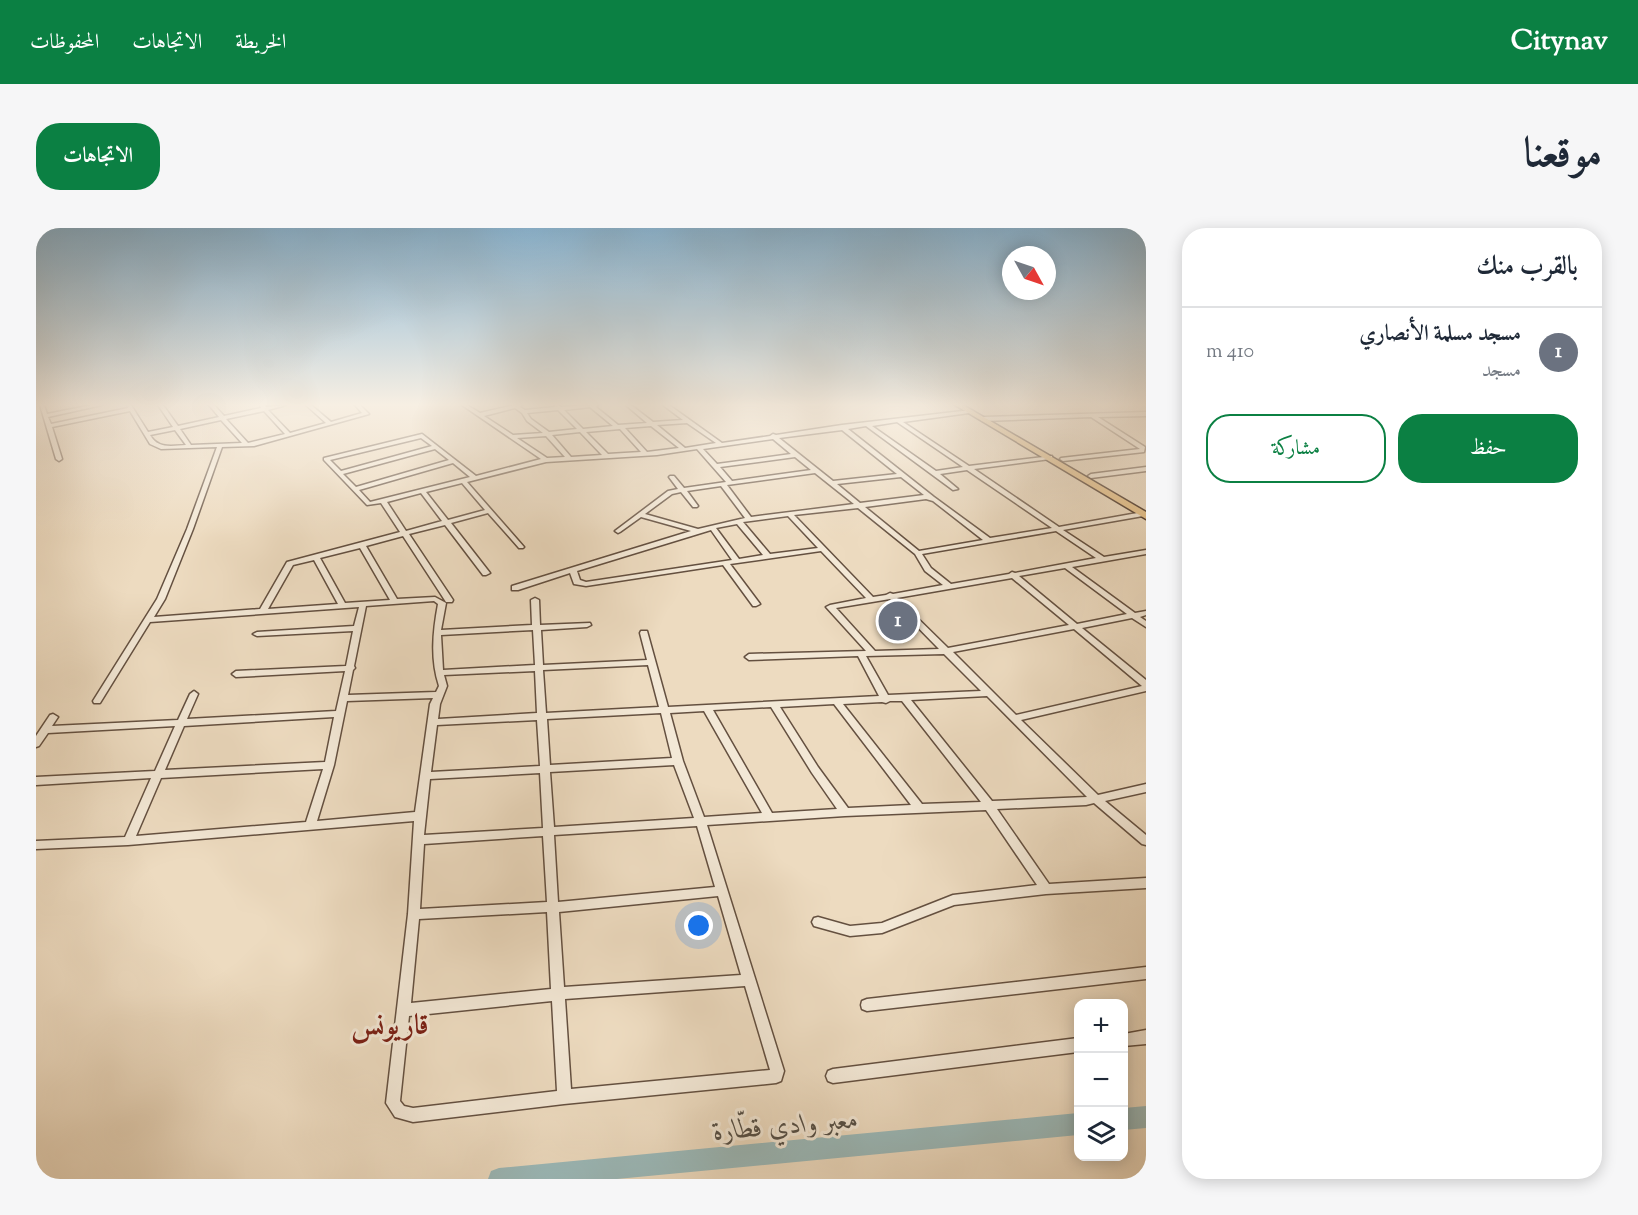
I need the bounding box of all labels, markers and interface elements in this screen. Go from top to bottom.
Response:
text: Citynav [1511,22,1608,62]
text: المحفوظات [30,28,99,58]
text: الاتجاهات [132,28,202,58]
text: الخريطة [235,28,286,58]
button: الاتجاهات [36,123,160,190]
text: موقعنا [1524,126,1602,186]
north arrow [1002,246,1056,300]
text: بالقرب منك [1476,249,1578,286]
text: مسجد مسلمة الأنصاري [1359,319,1521,351]
text: 410 m [1206,338,1254,367]
text: 1 [1555,338,1562,367]
text: مسجد [1482,357,1521,386]
button: مشاركة [1206,414,1386,483]
button: حفظ [1398,414,1578,483]
pin: 1 [878,598,918,644]
your location [684,911,713,940]
map controls [1074,999,1128,1161]
button: + [1074,999,1128,1053]
district label: قاريونس [351,1007,429,1047]
button: − [1074,1053,1128,1107]
water label: معبر وادي قطّارة [711,1100,860,1153]
button: layers [1074,1107,1128,1161]

